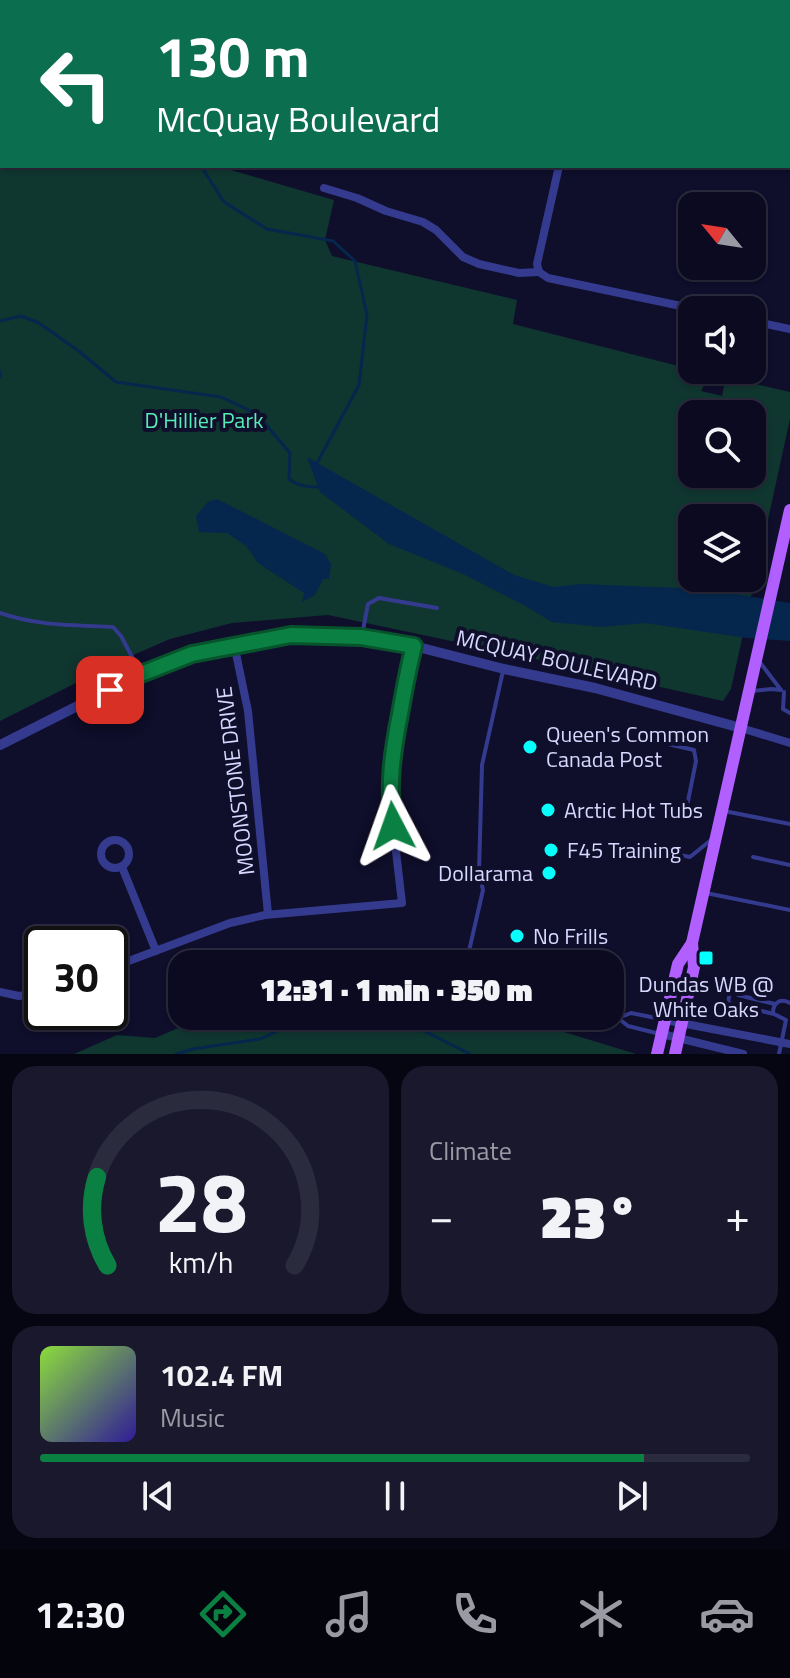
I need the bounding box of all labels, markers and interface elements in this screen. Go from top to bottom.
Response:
text: 130 m [156,14,309,99]
icon: left [24,32,128,136]
text: McQuay Boulevard [156,91,440,146]
north arrow [678,192,766,280]
map controls [678,192,766,592]
button: sound [678,296,766,384]
button: search [678,400,766,488]
park label: D'Hillier Park [144,403,264,437]
button: layers [678,504,766,592]
street label: MCQUAY BOULEVARD [453,620,661,700]
pin [76,656,144,724]
icon: arrive [88,668,132,712]
street label: MOONSTONE DRIVE [207,685,263,877]
place label: Queen's Common Canada Post [546,717,709,776]
marker: Queen's Common Canada Post [521,738,539,756]
position arrow [351,784,435,868]
place label: Arctic Hot Tubs [564,793,703,827]
marker: Arctic Hot Tubs [539,801,557,819]
place label: F45 Training [567,833,681,867]
marker: F45 Training [542,841,560,859]
place label: Dollarama [438,856,533,890]
marker: Dollarama [540,864,558,882]
place label: No Frills [533,919,608,953]
speed limit sign: 30 [24,926,128,1030]
marker: No Frills [508,927,526,945]
marker: Dundas WB @ White Oaks [697,949,715,967]
text: 12:31 · 1 min · 350 m [260,967,532,1013]
place label: Dundas WB @ White Oaks [639,967,773,1026]
text: Climate [429,1131,512,1170]
text: 28 [154,1138,247,1264]
text: 23° [540,1170,639,1261]
text: − [429,1182,454,1249]
text: + [725,1182,750,1249]
text: km/h [168,1241,233,1284]
text: 102.4 FM [160,1352,283,1398]
text: Music [160,1398,225,1437]
icon: previous [136,1474,180,1518]
icon: pause [373,1474,417,1518]
icon: next [610,1474,654,1518]
icon: directions [195,1586,251,1642]
icon: music [321,1586,377,1642]
icon: phone [447,1586,503,1642]
icon: climate [573,1586,629,1642]
icon: car [699,1586,755,1642]
text: 12:30 [35,1587,125,1642]

